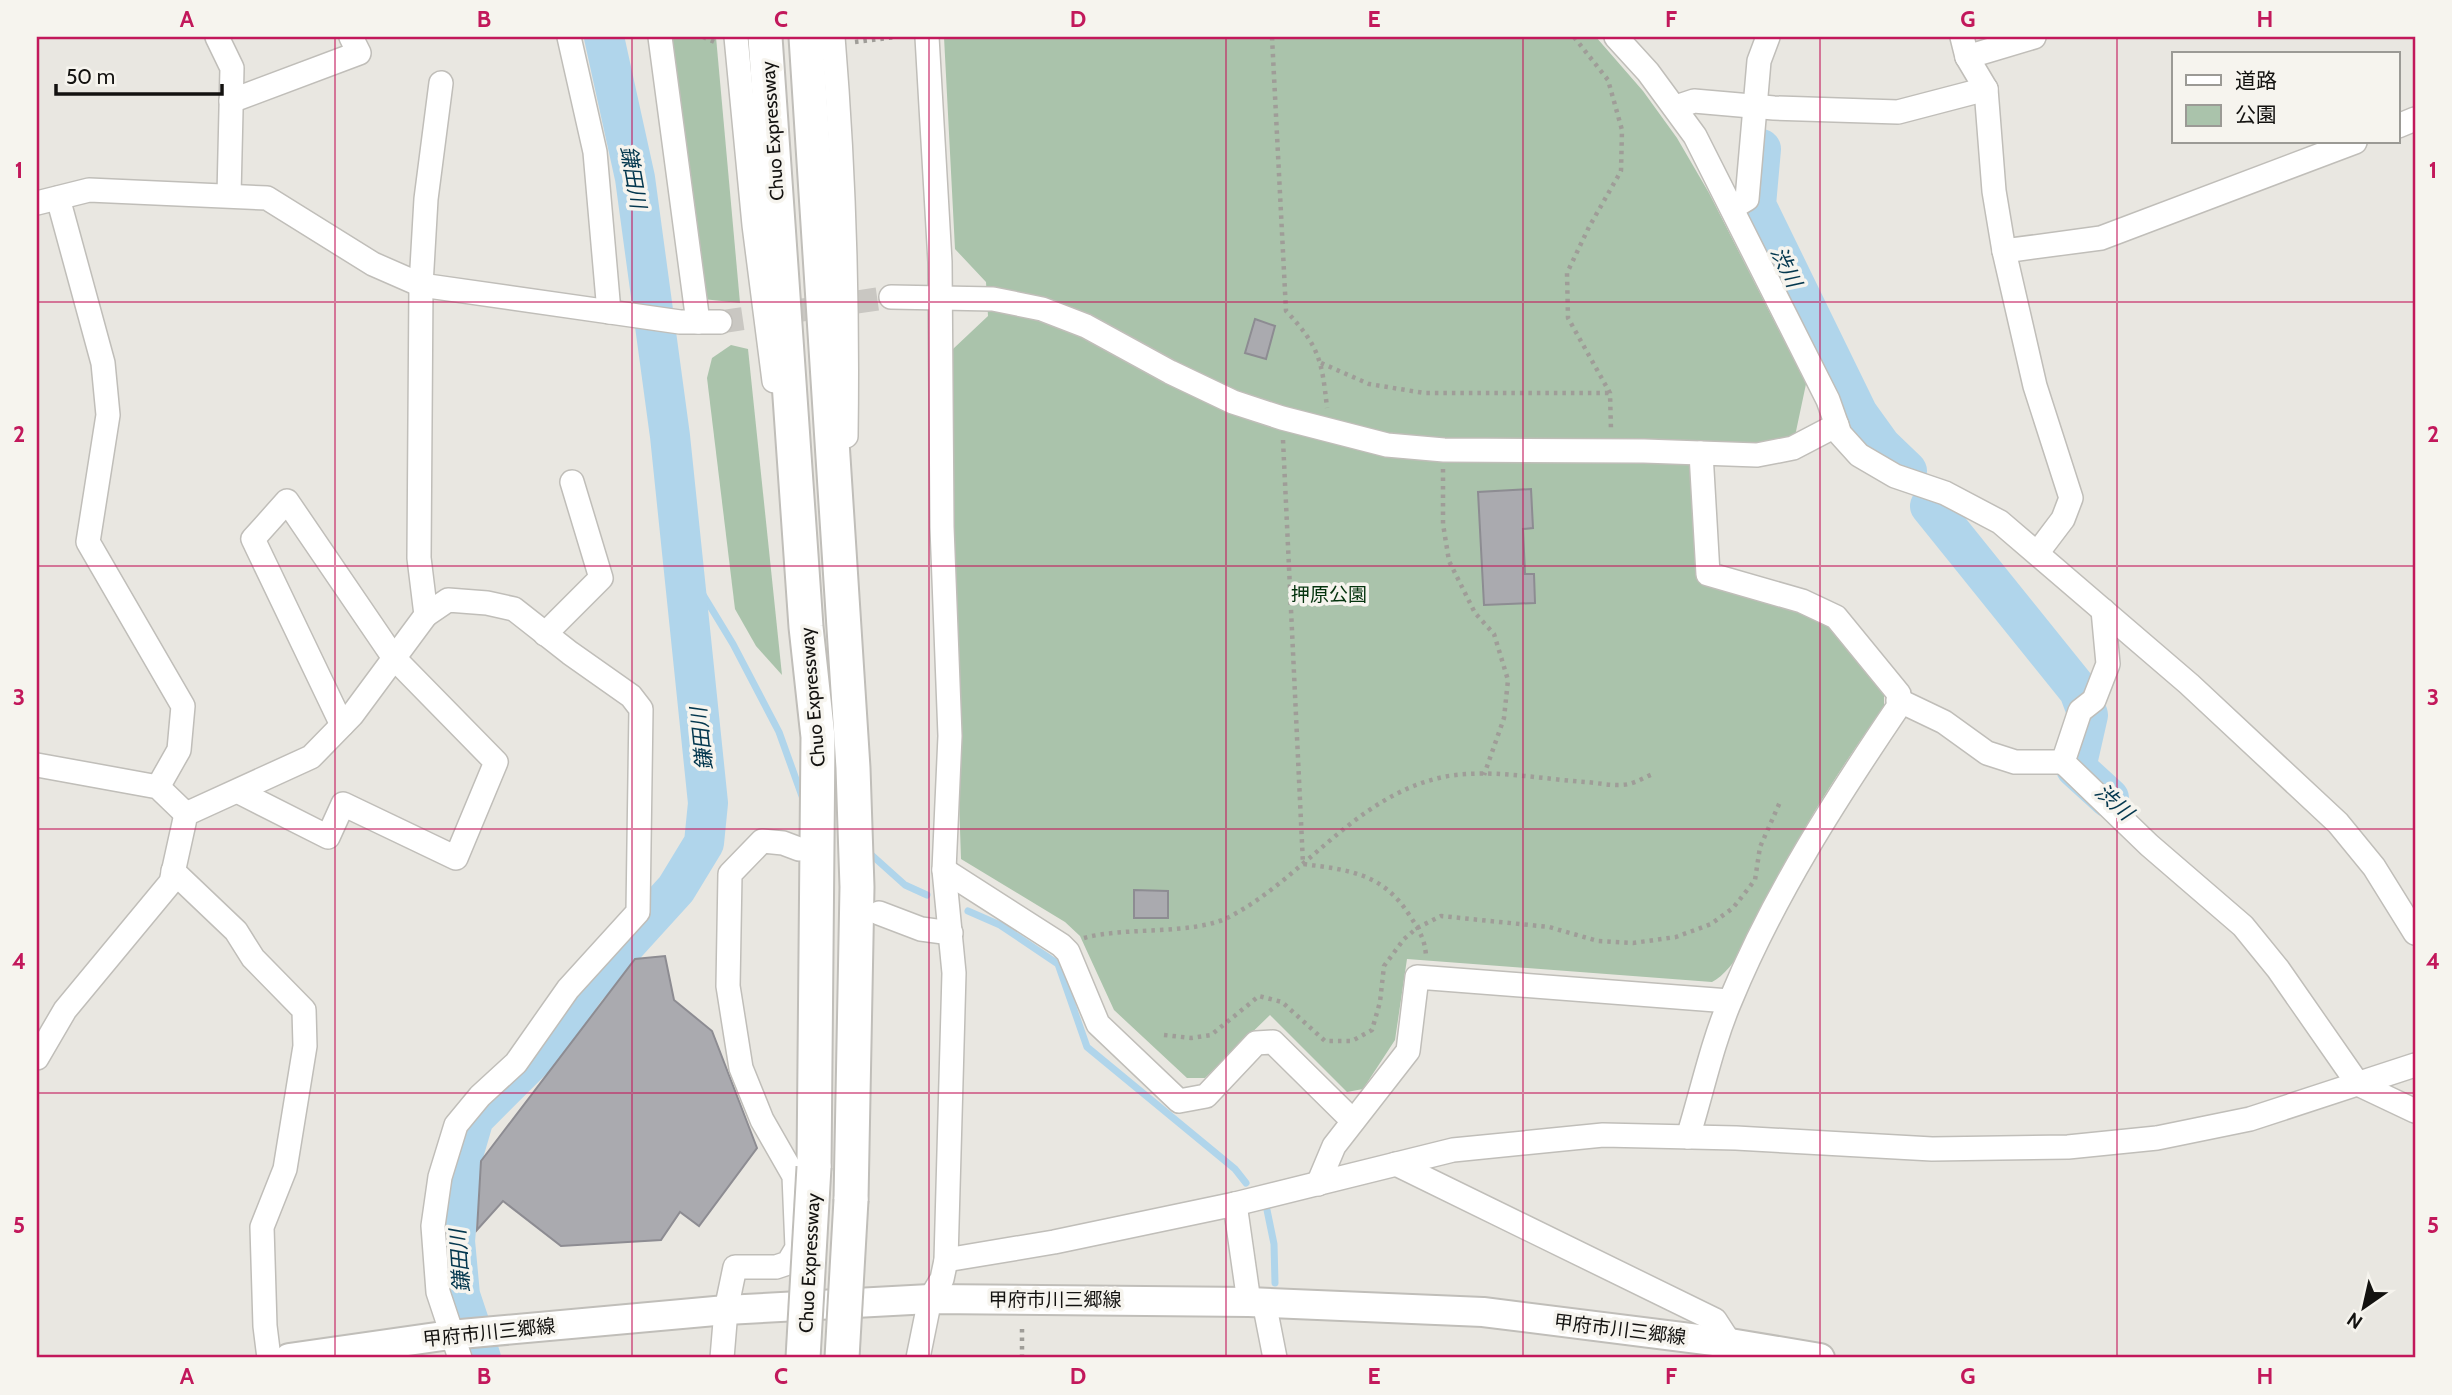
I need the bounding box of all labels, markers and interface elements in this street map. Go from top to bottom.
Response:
text: A [180,5,195,33]
text: B [477,5,491,33]
text: C [774,5,788,33]
text: D [1070,5,1086,33]
text: E [1367,5,1381,33]
text: F [1665,5,1677,33]
text: G [1960,5,1976,33]
text: H [2257,5,2273,33]
scale bar [56,52,222,96]
legend [2172,52,2400,144]
street label: Chuo Expressway [756,60,789,202]
text: 50 m [66,64,115,89]
text: 道路 [2235,68,2277,93]
text: 公園 [2235,102,2277,127]
water label: 鎌田川 [616,144,652,212]
text: 1 [15,156,23,184]
text: 1 [2429,156,2437,184]
water label: 渋川 [1766,242,1808,293]
text: 2 [13,420,25,448]
text: 2 [2427,420,2439,448]
park label: 押原公園 [1291,583,1367,606]
street label: Chuo Expressway [795,626,830,768]
text: 3 [13,683,25,711]
text: 3 [2427,683,2439,711]
water label: 鎌田川 [686,704,717,772]
water label: 渋川 [2090,778,2140,826]
text: 4 [12,947,26,975]
text: 4 [2426,947,2440,975]
street label: Chuo Expressway [794,1192,825,1334]
text: 5 [13,1211,25,1239]
text: 5 [2427,1211,2439,1239]
water label: 鎌田川 [445,1227,474,1293]
north arrow [2330,1272,2400,1342]
street label: 甲府市川三郷線 [988,1288,1122,1311]
text: N [2343,1307,2367,1334]
street label: 甲府市川三郷線 [1553,1310,1687,1349]
street label: 甲府市川三郷線 [422,1314,556,1351]
text: A [180,1362,195,1390]
text: B [477,1362,491,1390]
text: C [774,1362,788,1390]
text: D [1070,1362,1086,1390]
text: E [1367,1362,1381,1390]
text: F [1665,1362,1677,1390]
text: G [1960,1362,1976,1390]
text: H [2257,1362,2273,1390]

